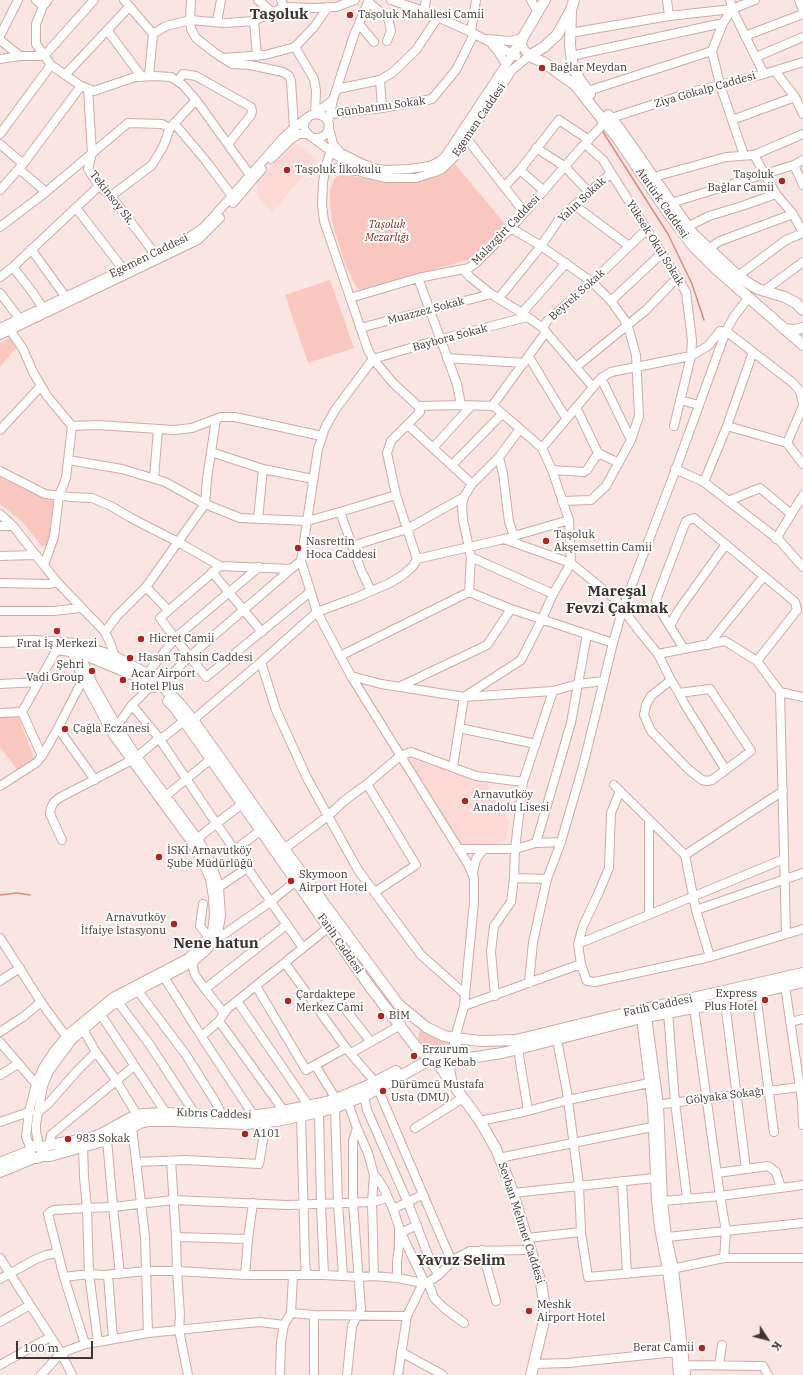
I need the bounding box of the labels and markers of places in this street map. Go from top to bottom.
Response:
place label: Taşoluk Mahallesi Camii [358,8,484,22]
marker: Taşoluk Mahallesi Camii [345,10,355,20]
place label: Bağlar Meydan [550,61,627,75]
marker: Bağlar Meydan [537,63,547,73]
place label: Taşoluk İlkokulu [295,163,381,177]
marker: Taşoluk İlkokulu [282,165,292,175]
place label: Taşoluk Bağlar Camii [707,168,774,194]
marker: Taşoluk Bağlar Camii [777,176,787,186]
place label: Taşoluk Akşemsettin Camii [554,528,652,554]
place label: Nasrettin Hoca Caddesi [306,535,376,561]
marker: Taşoluk Akşemsettin Camii [541,536,551,546]
marker: Nasrettin Hoca Caddesi [293,543,303,553]
marker: Fırat İş Merkezi [52,626,62,636]
place label: Hicret Camii [149,632,214,646]
marker: Hicret Camii [136,634,146,644]
place label: Fırat İş Merkezi [17,637,97,651]
place label: Hasan Tahsin Caddesi [138,651,253,665]
marker: Hasan Tahsin Caddesi [125,653,135,663]
place label: Şehri Vadi Group [26,658,84,684]
marker: Şehri Vadi Group [87,666,97,676]
place label: Acar Airport Hotel Plus [131,667,195,693]
marker: Acar Airport Hotel Plus [118,675,128,685]
place label: Çağla Eczanesi [73,722,150,736]
marker: Çağla Eczanesi [60,724,70,734]
place label: Arnavutköy Anadolu Lisesi [473,788,549,814]
marker: Arnavutköy Anadolu Lisesi [460,796,470,806]
place label: İSKİ Arnavutköy Şube Müdürlüğü [167,844,253,870]
marker: İSKİ Arnavutköy Şube Müdürlüğü [154,852,164,862]
place label: Skymoon Airport Hotel [299,868,367,894]
marker: Skymoon Airport Hotel [286,876,296,886]
place label: Arnavutköy İtfaiye İstasyonu [81,911,166,937]
marker: Arnavutköy İtfaiye İstasyonu [169,919,179,929]
place label: Express Plus Hotel [704,987,757,1013]
place label: Çardaktepe Merkez Cami [296,988,364,1014]
marker: Express Plus Hotel [760,995,770,1005]
marker: Çardaktepe Merkez Cami [283,996,293,1006]
place label: BİM [389,1009,410,1023]
marker: BİM [376,1011,386,1021]
place label: Erzurum Cag Kebab [422,1043,476,1069]
marker: Erzurum Cag Kebab [409,1051,419,1061]
place label: Dürümcü Mustafa Usta (DMU) [391,1078,484,1104]
marker: Dürümcü Mustafa Usta (DMU) [378,1086,388,1096]
place label: A101 [253,1127,280,1141]
marker: A101 [240,1129,250,1139]
place label: 983 Sokak [76,1132,130,1146]
marker: 983 Sokak [63,1134,73,1144]
place label: Meshk Airport Hotel [537,1298,605,1324]
marker: Meshk Airport Hotel [524,1306,534,1316]
place label: Berat Camii [633,1341,694,1355]
marker: Berat Camii [697,1343,707,1353]

